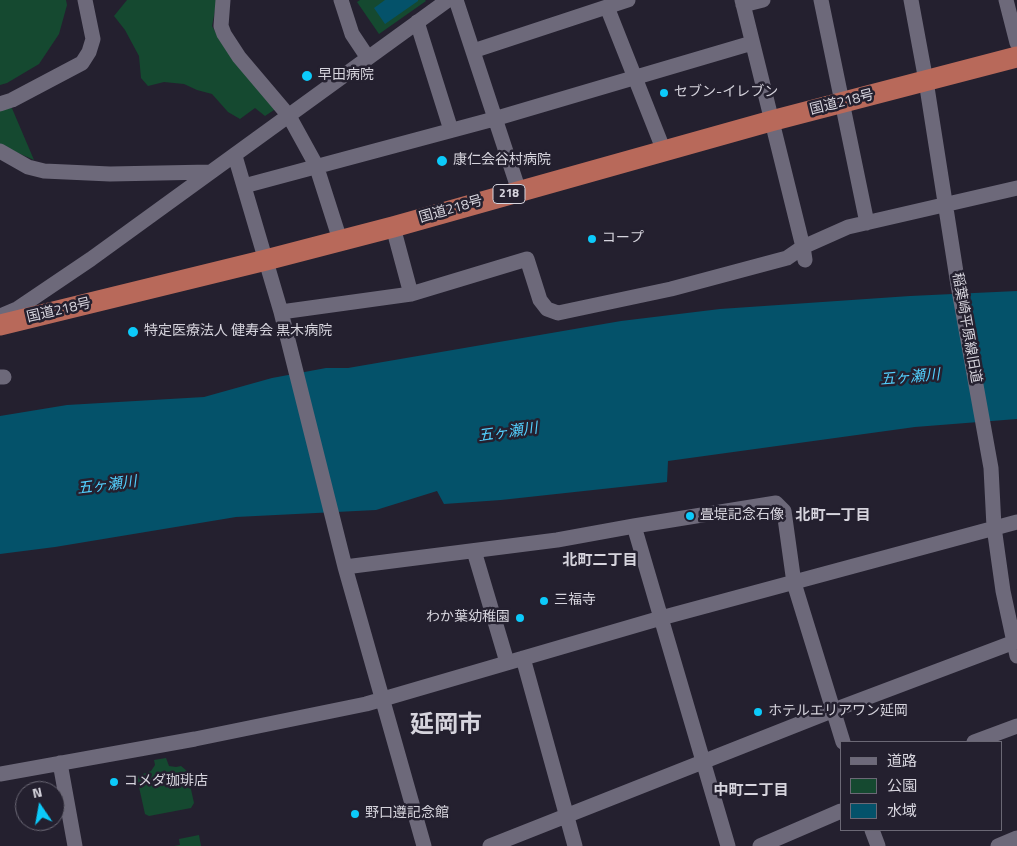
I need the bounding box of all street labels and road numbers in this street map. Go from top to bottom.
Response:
street label: 国道218号 [808,87,876,119]
road number: 218 [493,184,525,203]
street label: 国道218号 [417,193,485,227]
street label: 稲葉崎平原線旧道 [948,271,984,385]
street label: 国道218号 [25,295,93,327]

